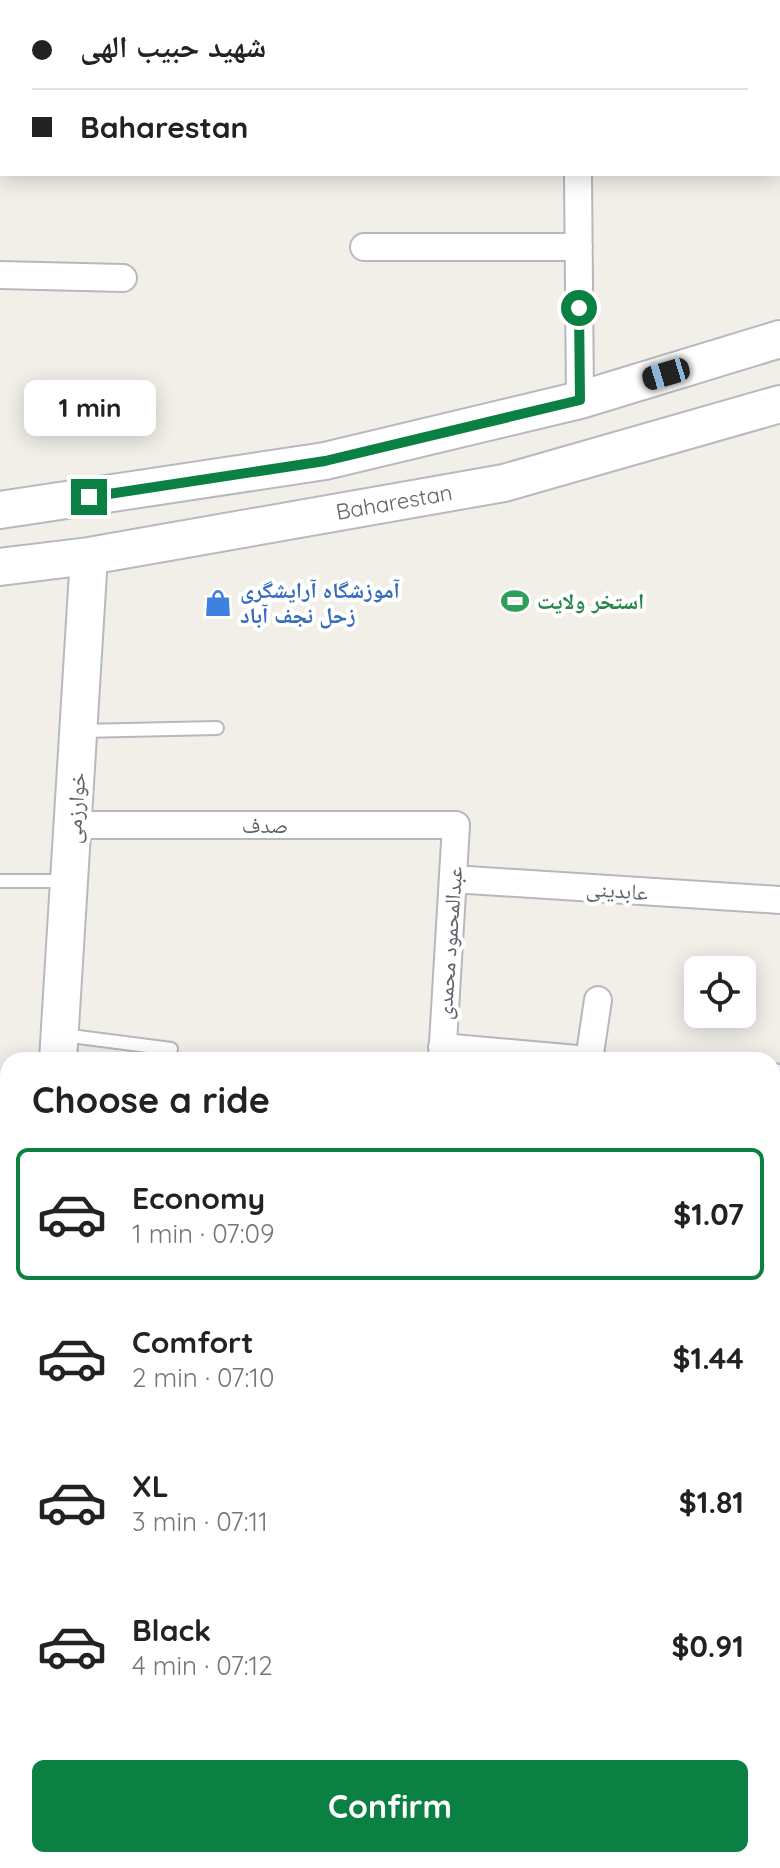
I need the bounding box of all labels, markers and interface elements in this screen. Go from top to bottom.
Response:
text: شهید حبیب الهی [80,27,266,65]
text: Baharestan [80,108,248,146]
route start [561,290,597,326]
car [640,356,692,392]
callout: 1 min [23,381,155,437]
text: 1 min [59,391,122,424]
street label: Baharestan [334,478,454,526]
route end [71,479,107,515]
place label: آموزشگاه آرایشگری زحل نجف آباد [240,576,400,629]
sports icon: استخر ولایت [500,586,530,616]
place label: استخر ولایت [537,587,644,615]
shop icon: آموزشگاه آرایشگری زحل نجف آباد [203,588,233,618]
street label: خوارزمی [59,771,91,845]
street label: صدف [242,811,288,839]
street label: عبدالمحمود محمدی [430,865,468,1021]
street label: عابدینی [585,874,649,906]
map controls [684,956,756,1028]
button: locate [684,956,756,1028]
text: Choose a ride [32,1077,270,1122]
icon: car [36,1178,108,1250]
text: Economy [132,1179,265,1217]
text: $1.07 [673,1195,744,1233]
text: 1 min · 07:09 [132,1217,275,1250]
icon: car [36,1322,108,1394]
text: Comfort [132,1323,253,1361]
text: $1.44 [673,1339,744,1377]
text: 2 min · 07:10 [132,1361,274,1394]
icon: car [36,1466,108,1538]
text: XL [132,1467,169,1505]
text: $1.81 [679,1483,744,1521]
text: 3 min · 07:11 [132,1505,268,1538]
icon: car [36,1610,108,1682]
text: Black [132,1611,211,1649]
text: $0.91 [671,1627,744,1665]
text: 4 min · 07:12 [132,1649,273,1682]
button: Confirm [32,1760,748,1852]

